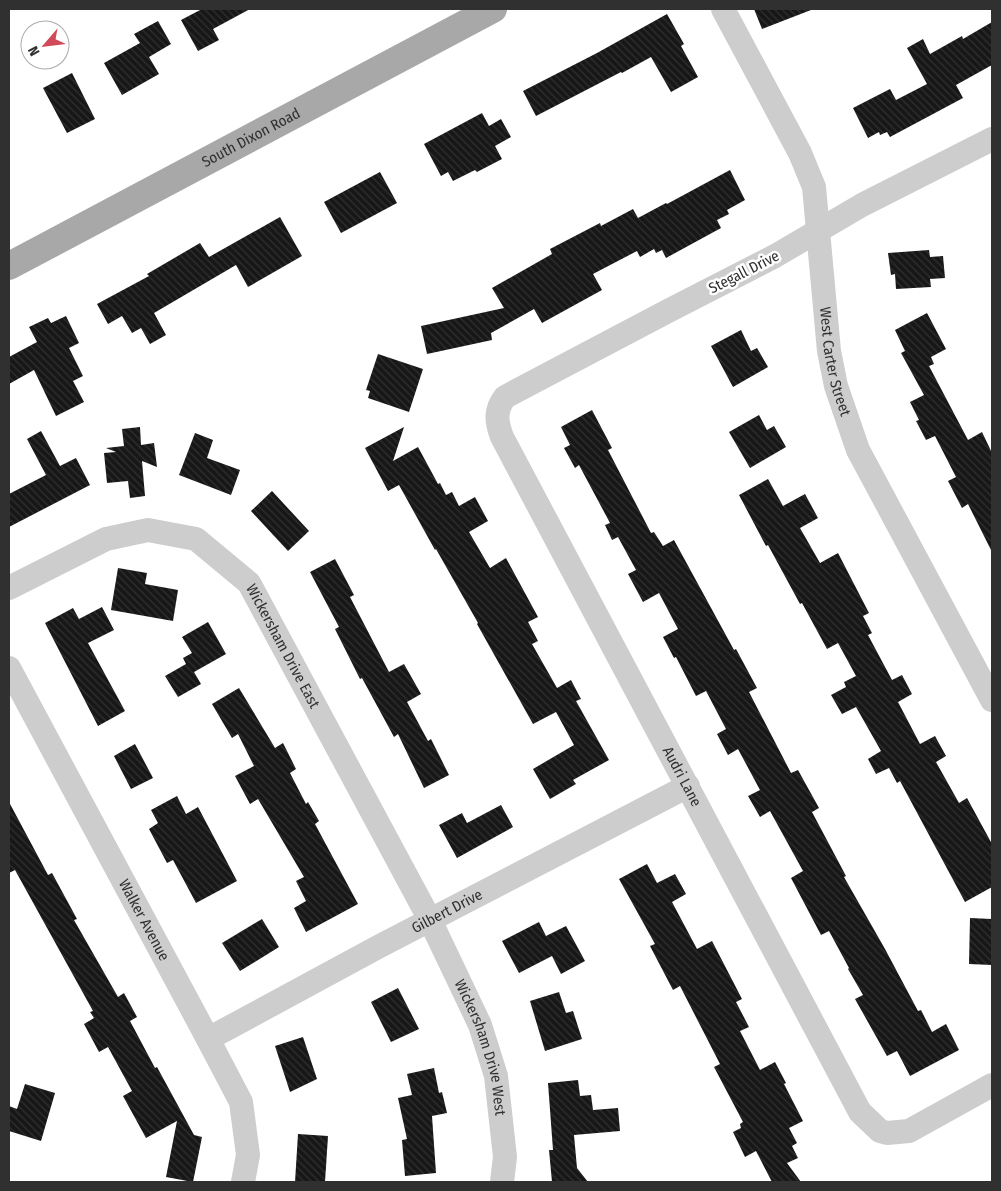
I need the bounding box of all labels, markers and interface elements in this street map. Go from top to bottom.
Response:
north arrow [20,20,70,70]
text: N [24,43,43,59]
street label: South Dixon Road [199,104,303,171]
street label: Stegall Drive [706,247,782,297]
street label: West Carter Street [816,306,855,419]
street label: Wickersham Drive East [242,581,324,711]
street label: Audri Lane [659,743,705,810]
street label: Walker Avenue [115,876,173,964]
street label: Gilbert Drive [409,885,485,937]
street label: Wickersham Drive West [451,976,509,1117]

